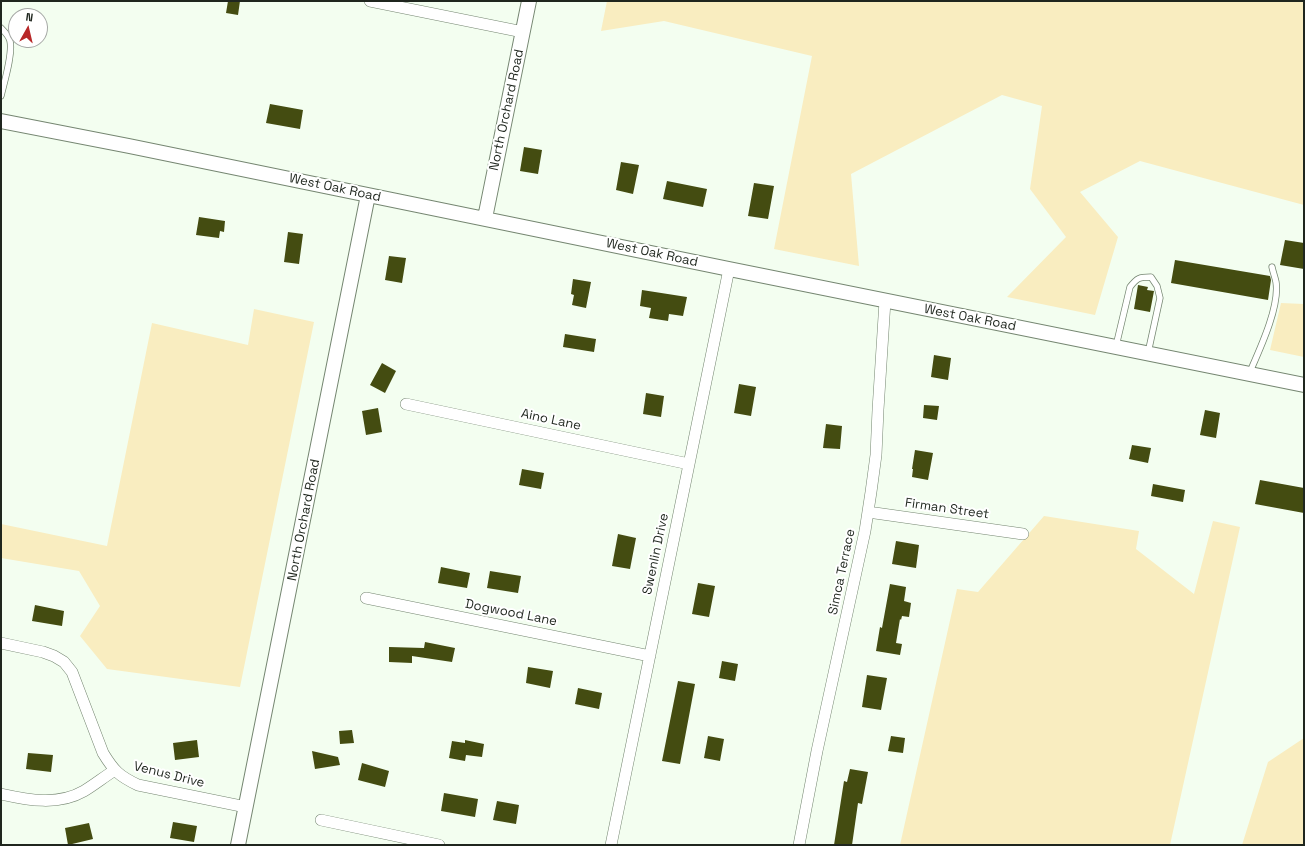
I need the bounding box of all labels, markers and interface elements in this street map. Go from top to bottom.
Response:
north arrow [8,8,48,48]
text: N [25,10,34,25]
street label: North Orchard Road [487,48,527,172]
street label: West Oak Road [288,171,382,205]
street label: West Oak Road [605,236,699,270]
street label: West Oak Road [923,301,1017,335]
street label: Aino Lane [520,406,582,434]
street label: North Orchard Road [285,458,323,582]
street label: Firman Street [904,495,990,523]
street label: Swenlin Drive [640,512,672,596]
street label: Simca Terrace [825,528,859,616]
street label: Dogwood Lane [464,596,558,630]
street label: Venus Drive [132,759,206,791]

